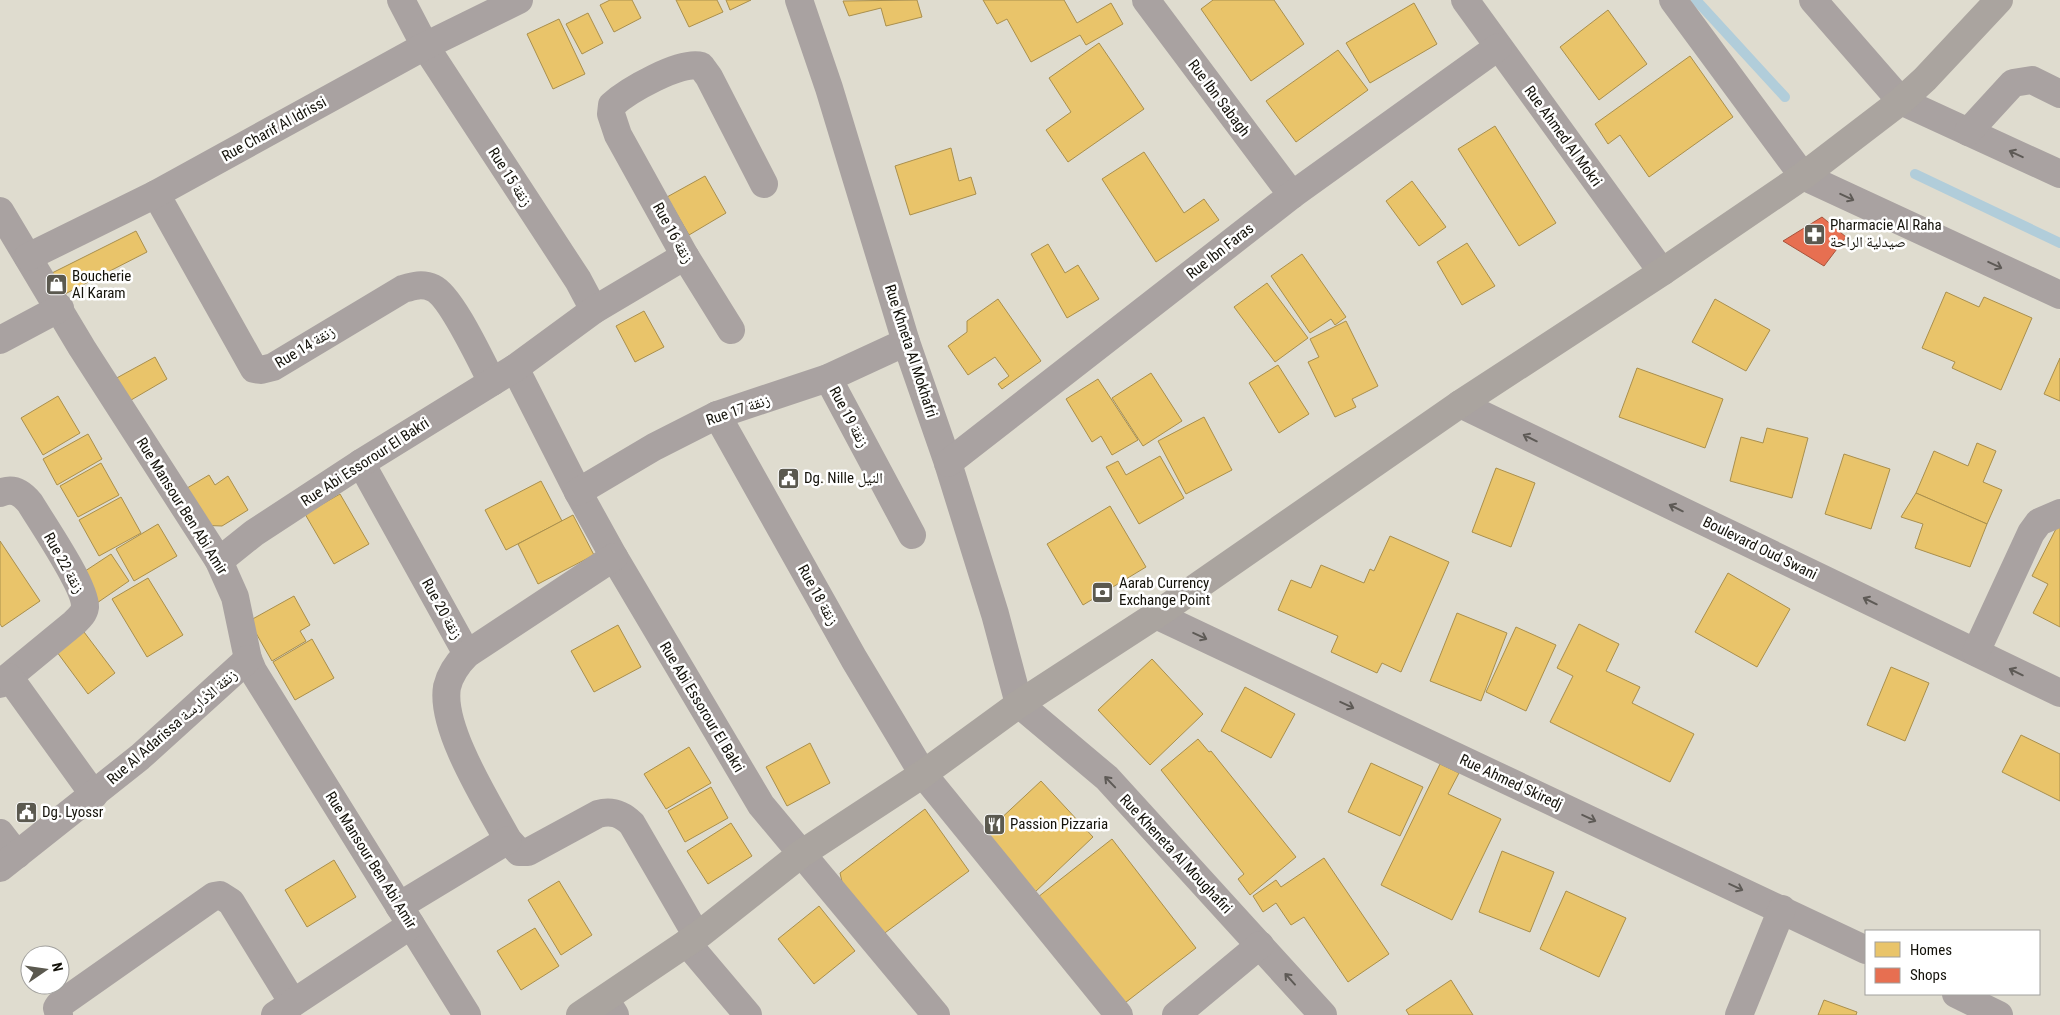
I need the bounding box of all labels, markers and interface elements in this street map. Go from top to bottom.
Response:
street label: Rue Ibn Sabagh [1184,56,1254,140]
street label: Rue Ahmed Al Mokri [1520,82,1606,190]
street label: Rue Charif Al Idrissi [219,93,329,165]
street label: Rue 15 زنقة [484,144,536,210]
one-way arrow [2009,148,2024,158]
one-way arrow [1839,192,1854,202]
street label: Rue 16 زنقة [649,200,697,267]
place label: Pharmacie Al Raha صيدلية الراحة [1830,216,1942,251]
street label: Rue Ibn Faras [1183,219,1257,283]
pharmacy icon: Pharmacie Al Raha صيدلية الراحة [1802,222,1826,246]
one-way arrow [1987,261,2002,270]
place label: Boucherie Al Karam [72,267,131,302]
shop icon: Boucherie Al Karam [44,273,68,297]
street label: Rue Khneta Al Mokhafri [881,282,941,420]
street label: Rue 14 زنقة [272,322,338,372]
street label: Rue 19 زنقة [825,383,873,451]
street label: Rue 17 زنقة [704,391,773,429]
street label: Rue Abi Essorour El Bakri [298,414,432,510]
one-way arrow [1523,432,1538,442]
street label: Rue Mansour Ben Abi Amir [133,434,232,578]
public building icon: Dg. Nille النيل [776,466,800,490]
place label: Dg. Nille النيل [804,469,883,488]
one-way arrow [1669,503,1684,512]
street label: Boulevard Oud Swani [1700,513,1820,583]
street label: Rue 22 زنقة [40,530,88,597]
street label: Rue 18 زنقة [794,562,842,629]
place label: Aarab Currency Exchange Point [1119,574,1210,609]
street label: Rue 20 زنقة [418,576,466,643]
bank icon: Aarab Currency Exchange Point [1091,580,1115,604]
one-way arrow [1863,596,1878,605]
one-way arrow [1192,632,1207,641]
street label: Rue Abi Essorour El Bakri [656,639,748,775]
street label: Rue Al Adarissa زنقة الأدارسة [103,666,241,788]
one-way arrow [2009,667,2024,676]
one-way arrow [1339,701,1354,710]
street label: Rue Ahmed Skiredj [1457,750,1565,814]
one-way arrow [1104,776,1116,788]
street label: Rue Mansour Ben Abi Amir [322,788,421,932]
street label: Rue Kheneta Al Moughafiri [1116,791,1236,917]
public building icon: Dg. Lyossr [14,800,38,824]
place label: Dg. Lyossr [42,803,104,821]
restaurant icon: Passion Pizzaria [982,812,1006,836]
one-way arrow [1581,814,1596,824]
place label: Passion Pizzaria [1010,815,1108,833]
one-way arrow [1728,883,1743,893]
legend [1865,930,2040,995]
text: Homes [1910,941,1952,959]
north arrow [20,945,70,995]
text: N [49,961,66,973]
text: Shops [1910,966,1947,984]
one-way arrow [1285,972,1296,985]

